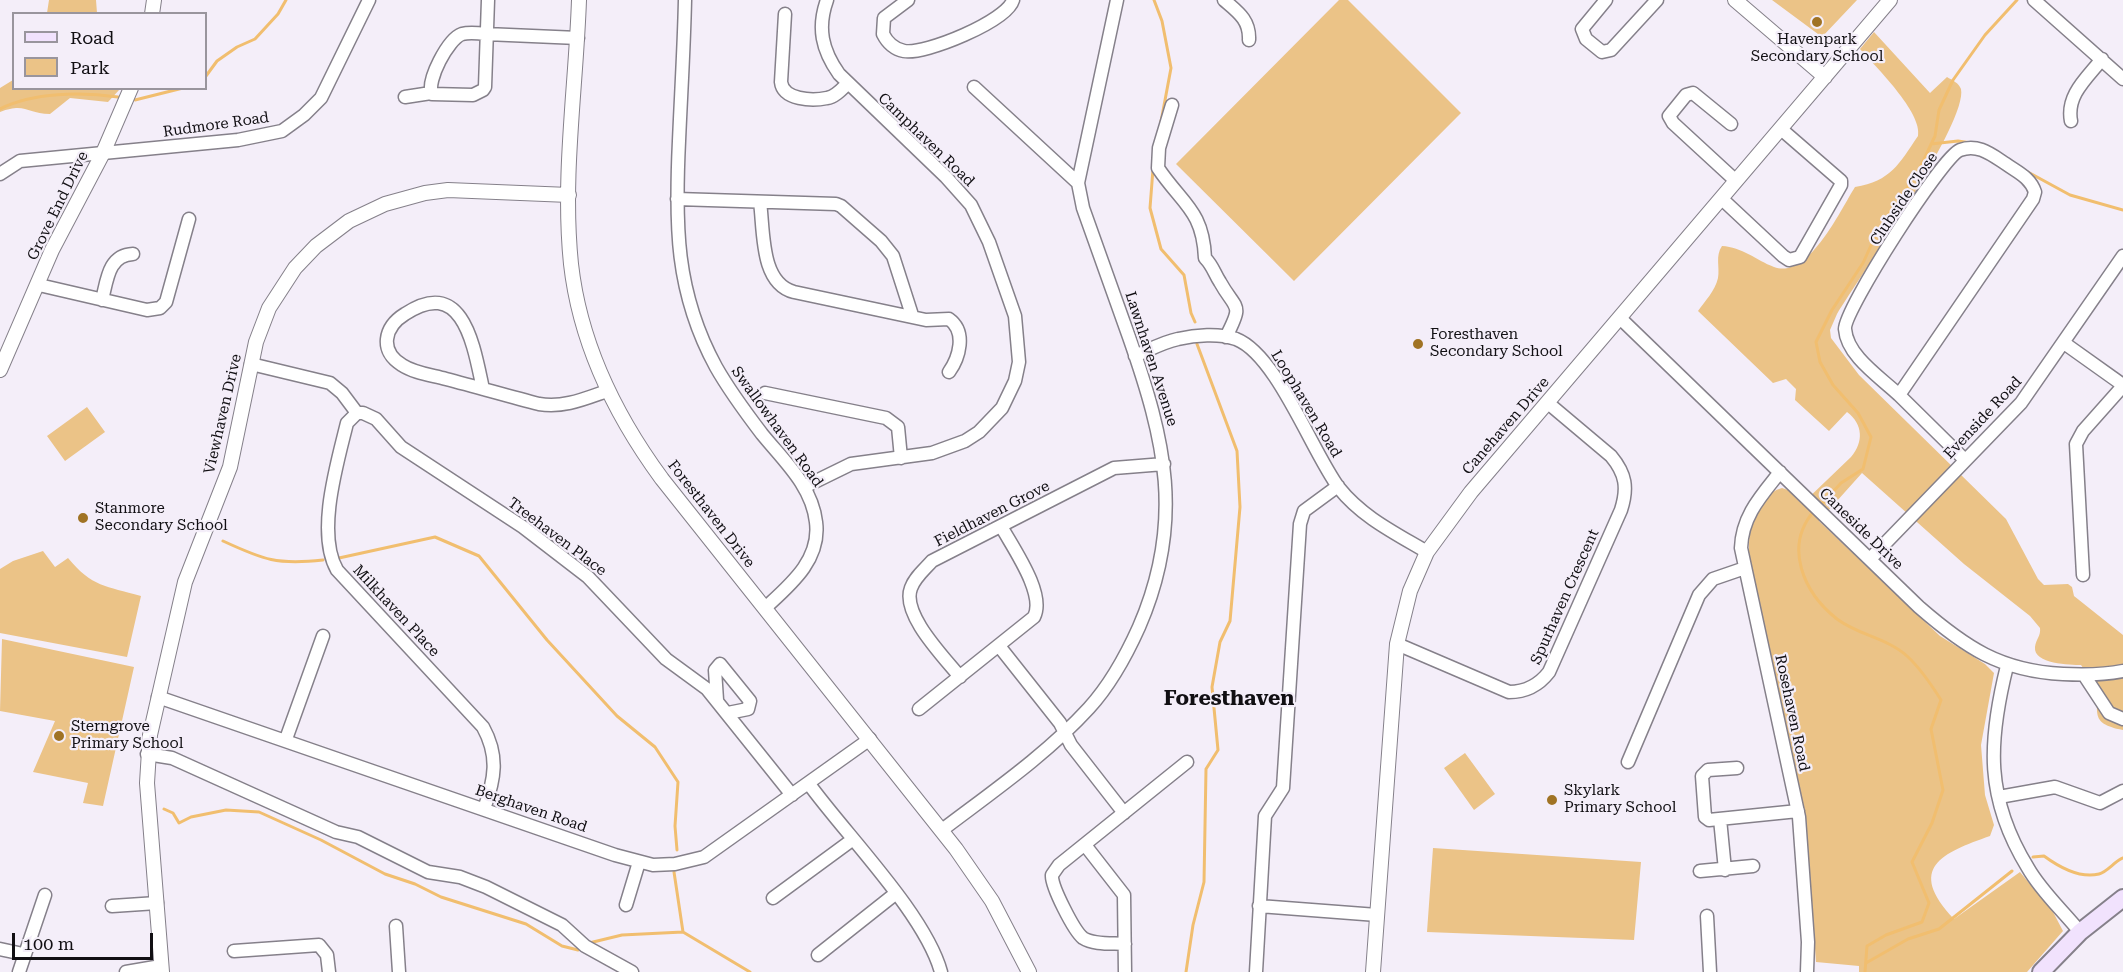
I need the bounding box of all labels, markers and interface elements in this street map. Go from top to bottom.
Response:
legend [12,12,207,90]
marker: Havenpark Secondary School [1810,15,1824,29]
text: Road [70,27,114,48]
place label: Havenpark Secondary School [1751,31,1883,66]
text: Park [70,57,110,78]
street label: Camphaven Road [874,89,978,191]
street label: Rudmore Road [162,109,270,141]
street label: Grove End Drive [24,149,92,263]
street label: Clubside Close [1866,149,1942,249]
street label: Lawnhaven Avenue [1121,289,1181,429]
place label: Foresthaven Secondary School [1430,326,1563,361]
marker: Foresthaven Secondary School [1411,337,1425,351]
street label: Loophaven Road [1267,347,1345,461]
street label: Viewhaven Drive [200,352,246,476]
street label: Swallowhaven Road [727,363,827,491]
street label: Evenside Road [1940,373,2026,463]
street label: Canehaven Drive [1459,374,1553,478]
street label: Foresthaven Drive [664,457,758,571]
street label: Fieldhaven Grove [931,477,1053,551]
street label: Caneside Drive [1815,484,1907,574]
street label: Treehaven Place [504,494,610,580]
place label: Stanmore Secondary School [95,500,228,535]
marker: Stanmore Secondary School [76,511,90,525]
street label: Spurhaven Crescent [1527,527,1603,667]
street label: Milkhaven Place [349,561,443,661]
street label: Rosehaven Road [1771,653,1813,773]
district label: Foresthaven [1164,686,1294,712]
place label: Sterngrove Primary School [71,718,183,753]
marker: Sterngrove Primary School [52,729,66,743]
street label: Berghaven Road [473,781,589,837]
place label: Skylark Primary School [1564,782,1676,817]
marker: Skylark Primary School [1545,793,1559,807]
scale bar [15,921,156,959]
text: 100 m [23,933,74,954]

